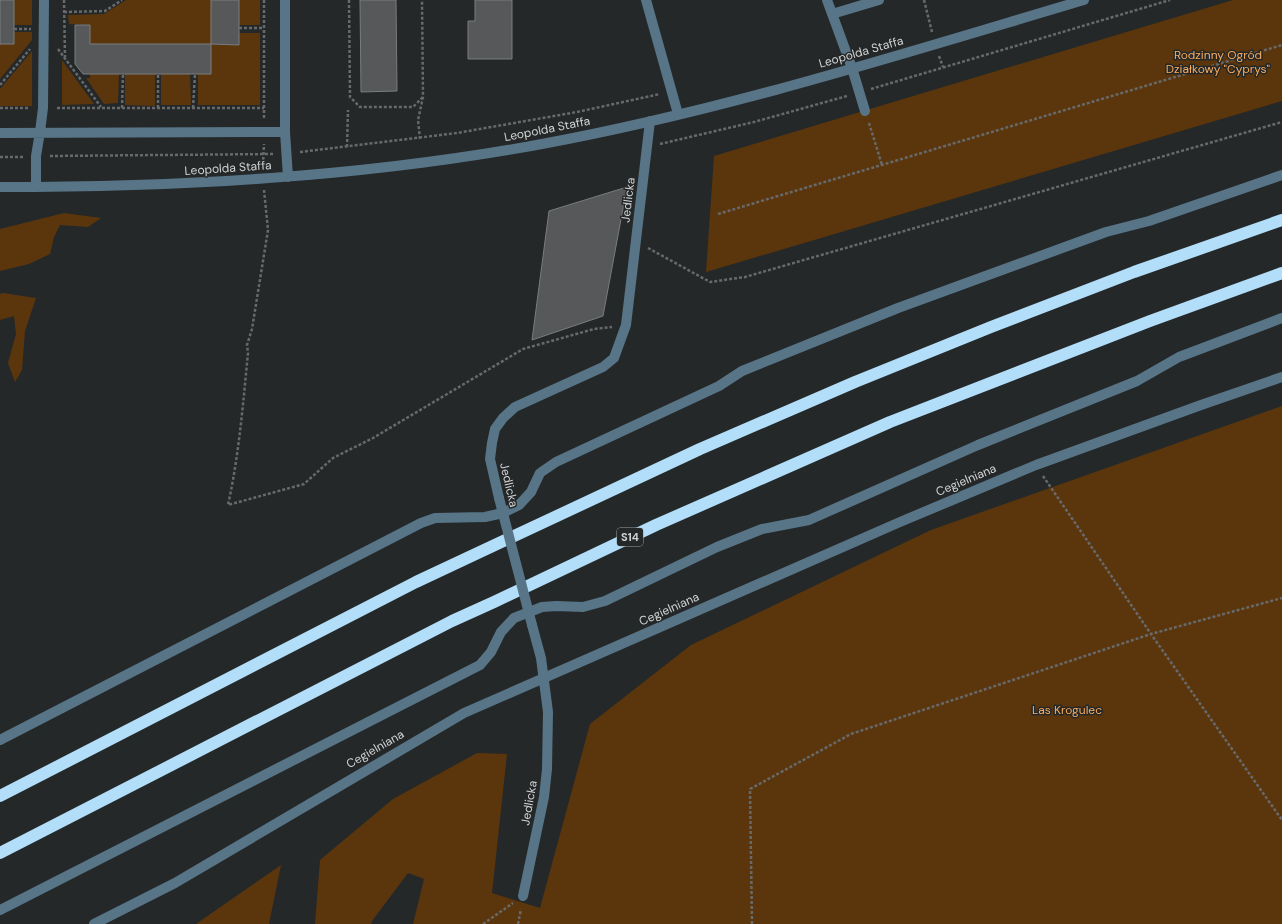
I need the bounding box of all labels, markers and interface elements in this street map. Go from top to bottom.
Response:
street label: Leopolda Staffa [817,32,905,72]
park label: Rodzinny Ogród Działkowy "Cyprys" [1166,47,1271,77]
street label: Leopolda Staffa [503,113,591,145]
street label: Leopolda Staffa [184,157,272,179]
street label: Jedlicka [617,177,639,223]
street label: Cegielniana [933,460,999,500]
street label: Jedlicka [496,461,522,509]
road number: S14 [617,528,643,546]
street label: Cegielniana [636,589,702,629]
park label: Las Krogulec [1032,702,1102,718]
street label: Cegielniana [343,726,407,772]
street label: Jedlicka [517,779,541,827]

